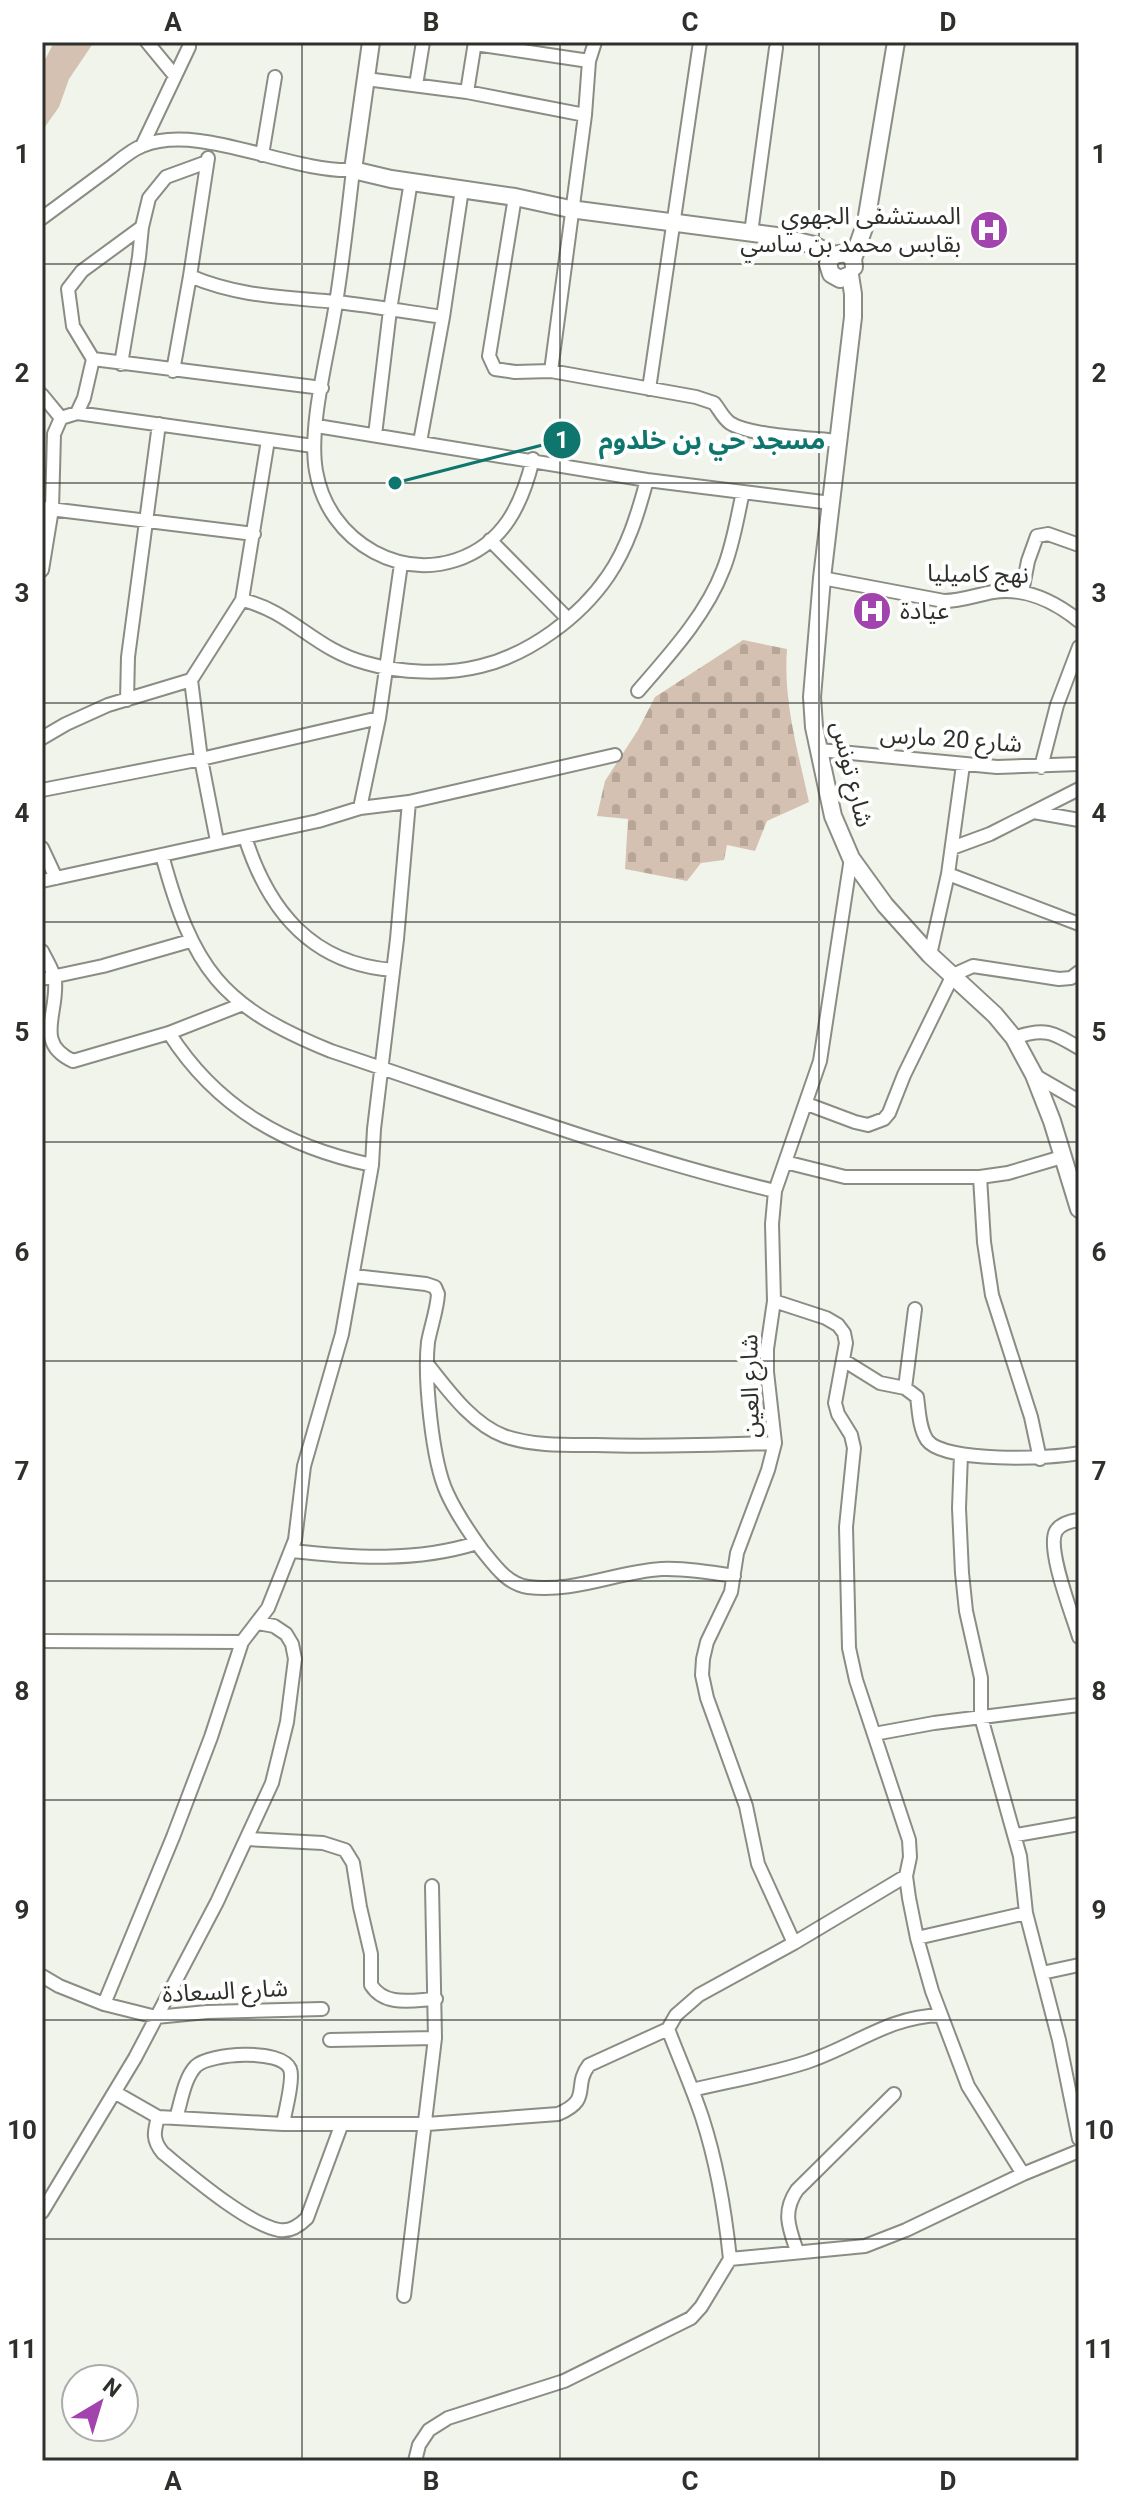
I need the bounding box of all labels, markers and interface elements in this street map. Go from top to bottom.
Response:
text: A [164,7,182,37]
text: B [423,7,439,37]
text: C [681,7,699,37]
text: D [940,7,956,37]
text: 1 [15,139,29,169]
text: 1 [1092,139,1106,169]
place label: المستشفى الجهوي بقابس محمد بن ساسي [740,202,961,263]
hospital icon: المستشفى الجهوي بقابس محمد بن ساسي [968,209,1010,251]
text: 2 [15,358,29,388]
text: 2 [1092,358,1106,388]
callout: مسجد حي بن خلدوم [542,415,841,465]
text: مسجد حي بن خلدوم [599,425,825,461]
text: 1 [555,426,569,454]
street label: نهج كاميليا [927,559,1029,592]
text: 3 [15,578,29,608]
text: 3 [1092,578,1106,608]
hospital icon: عيادة [851,590,893,632]
place label: عيادة [900,597,949,625]
street label: شارع تونس [822,718,879,831]
street label: شارع 20 مارس [879,720,1023,761]
text: 4 [15,798,30,828]
text: 4 [1092,798,1107,828]
text: 5 [15,1017,29,1047]
text: 5 [1092,1017,1106,1047]
text: 6 [15,1237,30,1267]
text: 6 [1092,1237,1107,1267]
street label: شارع العين [735,1334,768,1438]
text: 7 [15,1456,29,1486]
text: 7 [1092,1456,1106,1486]
text: 8 [15,1676,29,1706]
text: 8 [1092,1676,1106,1706]
text: 9 [15,1895,29,1925]
text: 9 [1092,1895,1106,1925]
street label: شارع السعادة [161,1974,289,2011]
text: 10 [7,2115,37,2145]
text: 10 [1084,2115,1114,2145]
text: 11 [7,2334,37,2364]
text: 11 [1084,2334,1114,2364]
north arrow [60,2363,140,2443]
text: N [98,2373,126,2402]
text: A [164,2466,182,2496]
text: B [423,2466,439,2496]
text: C [681,2466,699,2496]
text: D [940,2466,956,2496]

